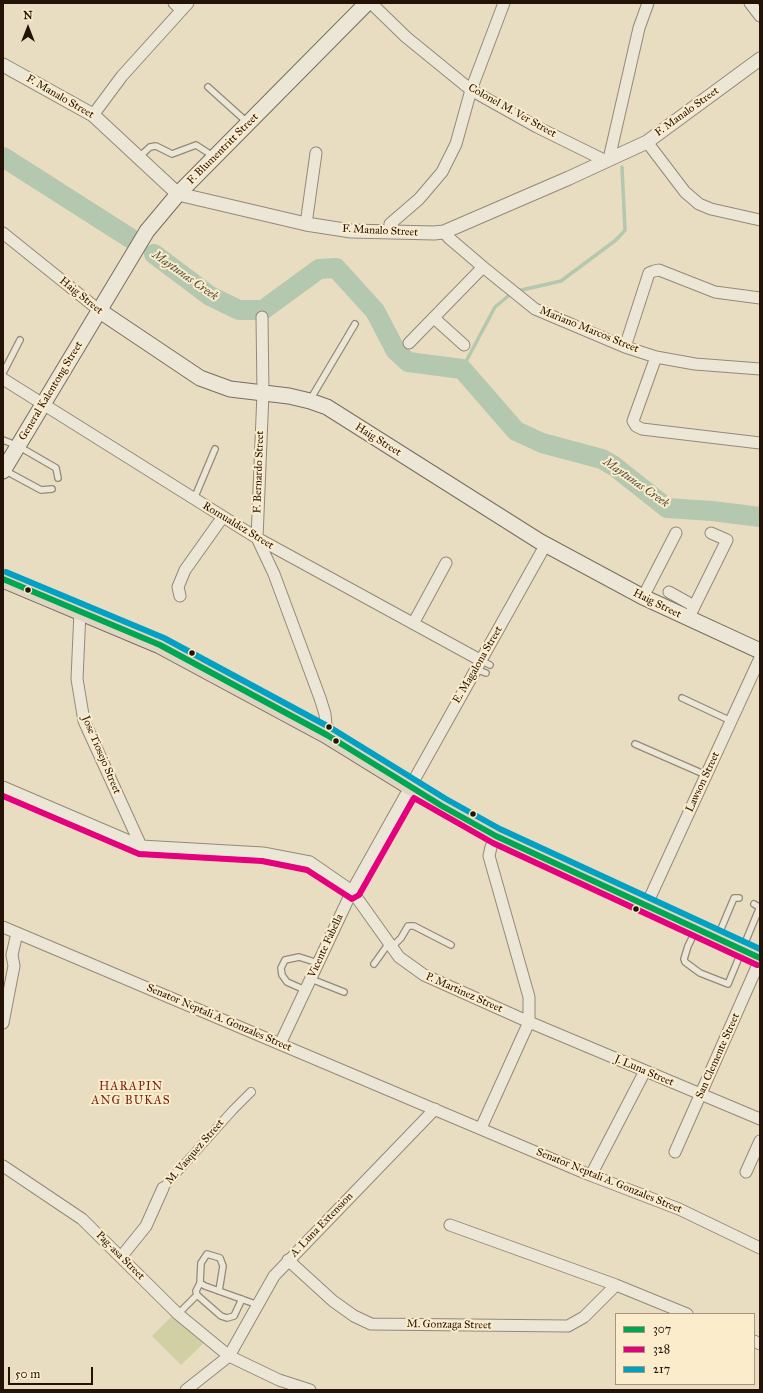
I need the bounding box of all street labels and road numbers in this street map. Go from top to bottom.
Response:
street label: F. Manalo Street [24,72,96,122]
street label: Colonel M. Ver Street [466,81,558,141]
street label: F. Manalo Street [652,84,722,140]
street label: F. Blumentritt Street [185,111,261,187]
street label: F. Manalo Street [342,222,418,240]
street label: Haig Street [57,275,105,317]
street label: Mariano Marcos Street [537,304,641,356]
street label: General Kalentong Street [16,339,86,443]
street label: Haig Street [352,421,404,459]
street label: F. Bernardo Street [251,430,267,514]
street label: Romualdez Street [200,500,276,552]
street label: Haig Street [631,587,683,621]
street label: E. Magalona Street [450,624,506,706]
street label: Jose Tiosejo Street [79,714,123,796]
street label: Lawson Street [683,750,723,814]
street label: Vicente Fabella [306,912,346,980]
street label: P. Martinez Street [423,970,505,1016]
street label: Senator Neptali A. Gonzales Street [144,981,294,1055]
street label: San Clemente Street [693,1011,743,1101]
street label: J. Luna Street [612,1053,676,1089]
street label: M. Vasquez Street [163,1117,227,1187]
street label: Senator Neptali A. Gonzales Street [534,1146,684,1216]
street label: A. Luna Extension [288,1190,356,1260]
street label: Pag-asa Street [93,1229,147,1283]
street label: M. Gonzaga Street [406,1318,492,1332]

